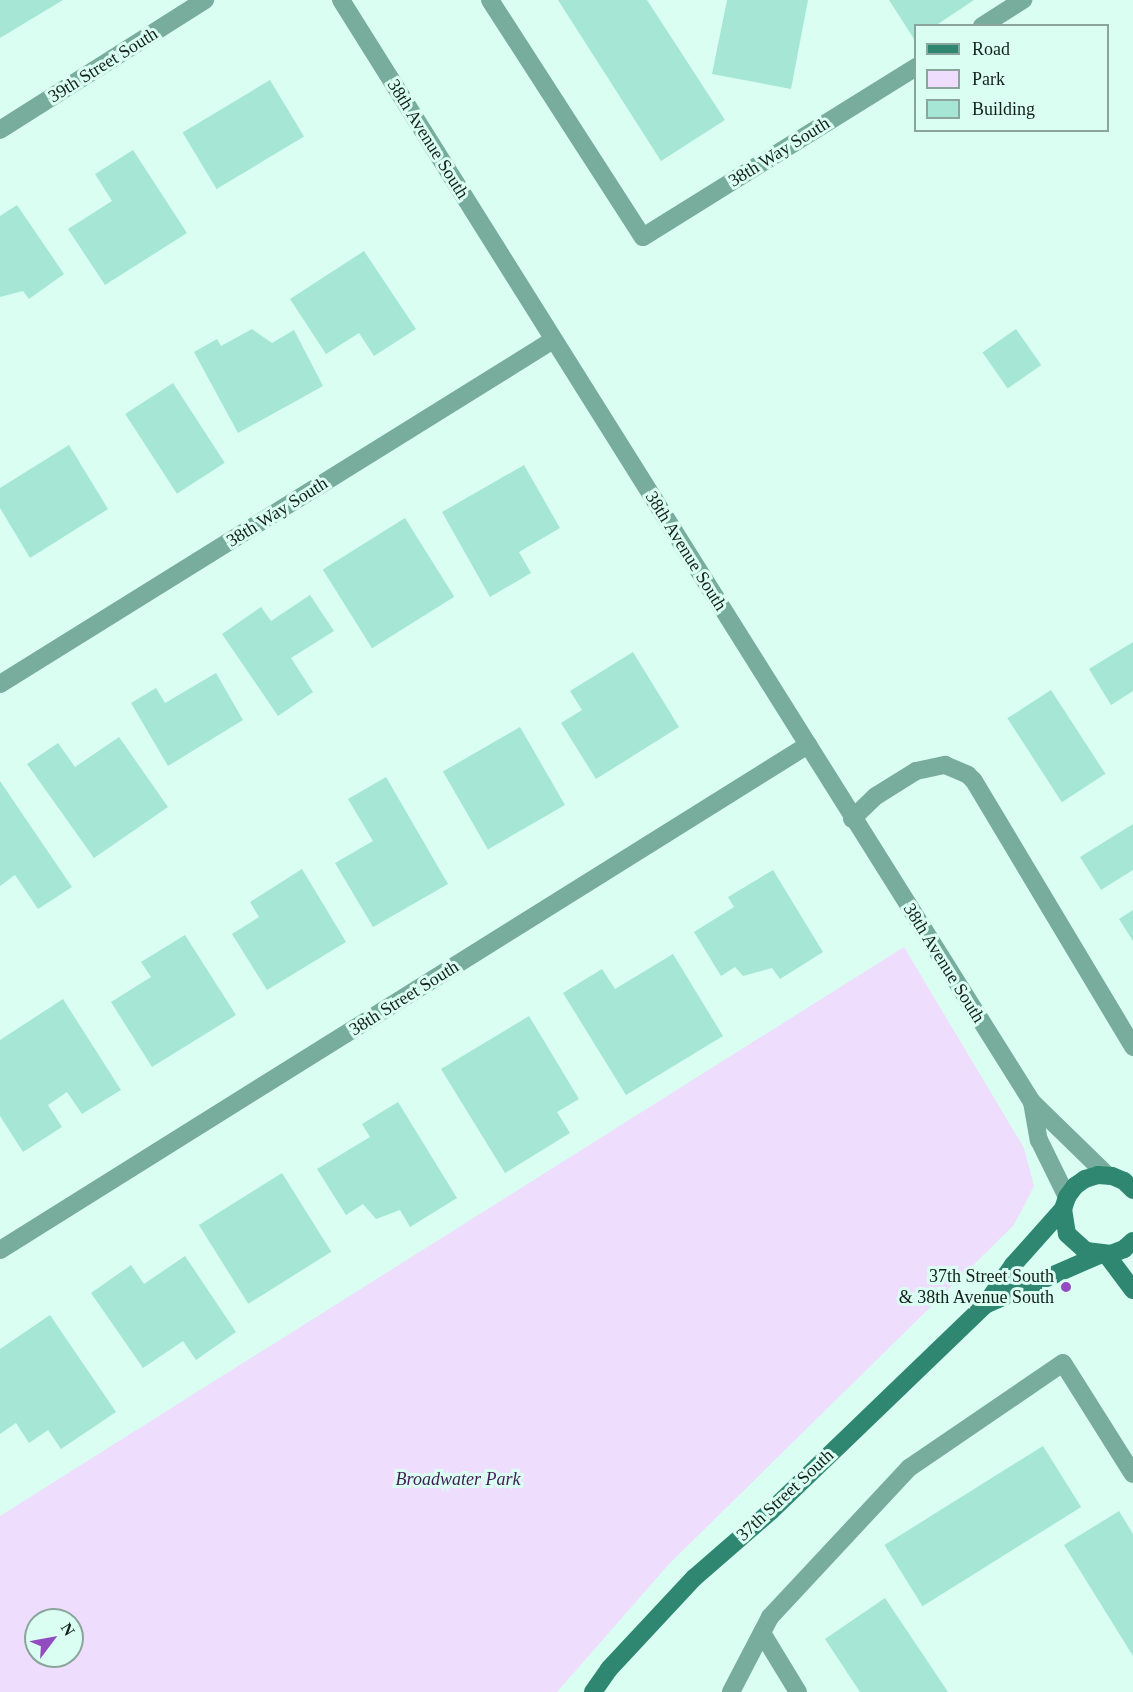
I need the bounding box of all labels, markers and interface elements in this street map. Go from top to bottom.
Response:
street label: 39th Street South [44,23,162,107]
legend [914,24,1109,132]
text: Road [972,39,1010,59]
text: Park [972,69,1005,89]
street label: 38th Avenue South [382,75,474,203]
text: Building [972,99,1035,119]
street label: 38th Way South [724,112,834,192]
street label: 38th Way South [222,472,332,552]
street label: 38th Avenue South [640,487,732,615]
street label: 38th Avenue South [898,899,990,1027]
street label: 38th Street South [345,956,463,1040]
place label: 37th Street South & 38th Avenue South [898,1266,1054,1308]
marker: 37th Street South & 38th Avenue South [1059,1280,1073,1294]
street label: 37th Street South [732,1444,838,1546]
park label: Broadwater Park [396,1468,520,1490]
north arrow [24,1608,84,1668]
text: N [58,1620,78,1639]

